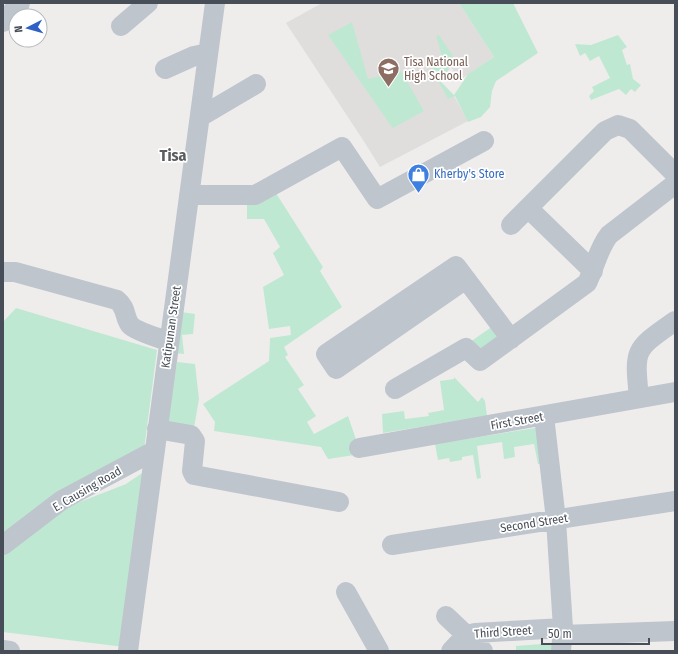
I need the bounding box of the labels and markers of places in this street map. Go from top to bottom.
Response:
place label: Tisa National High School [404,55,468,83]
school or university icon: Tisa National High School [375,56,401,89]
shop icon: Kherby's Store [406,161,432,194]
place label: Kherby's Store [434,167,505,181]

